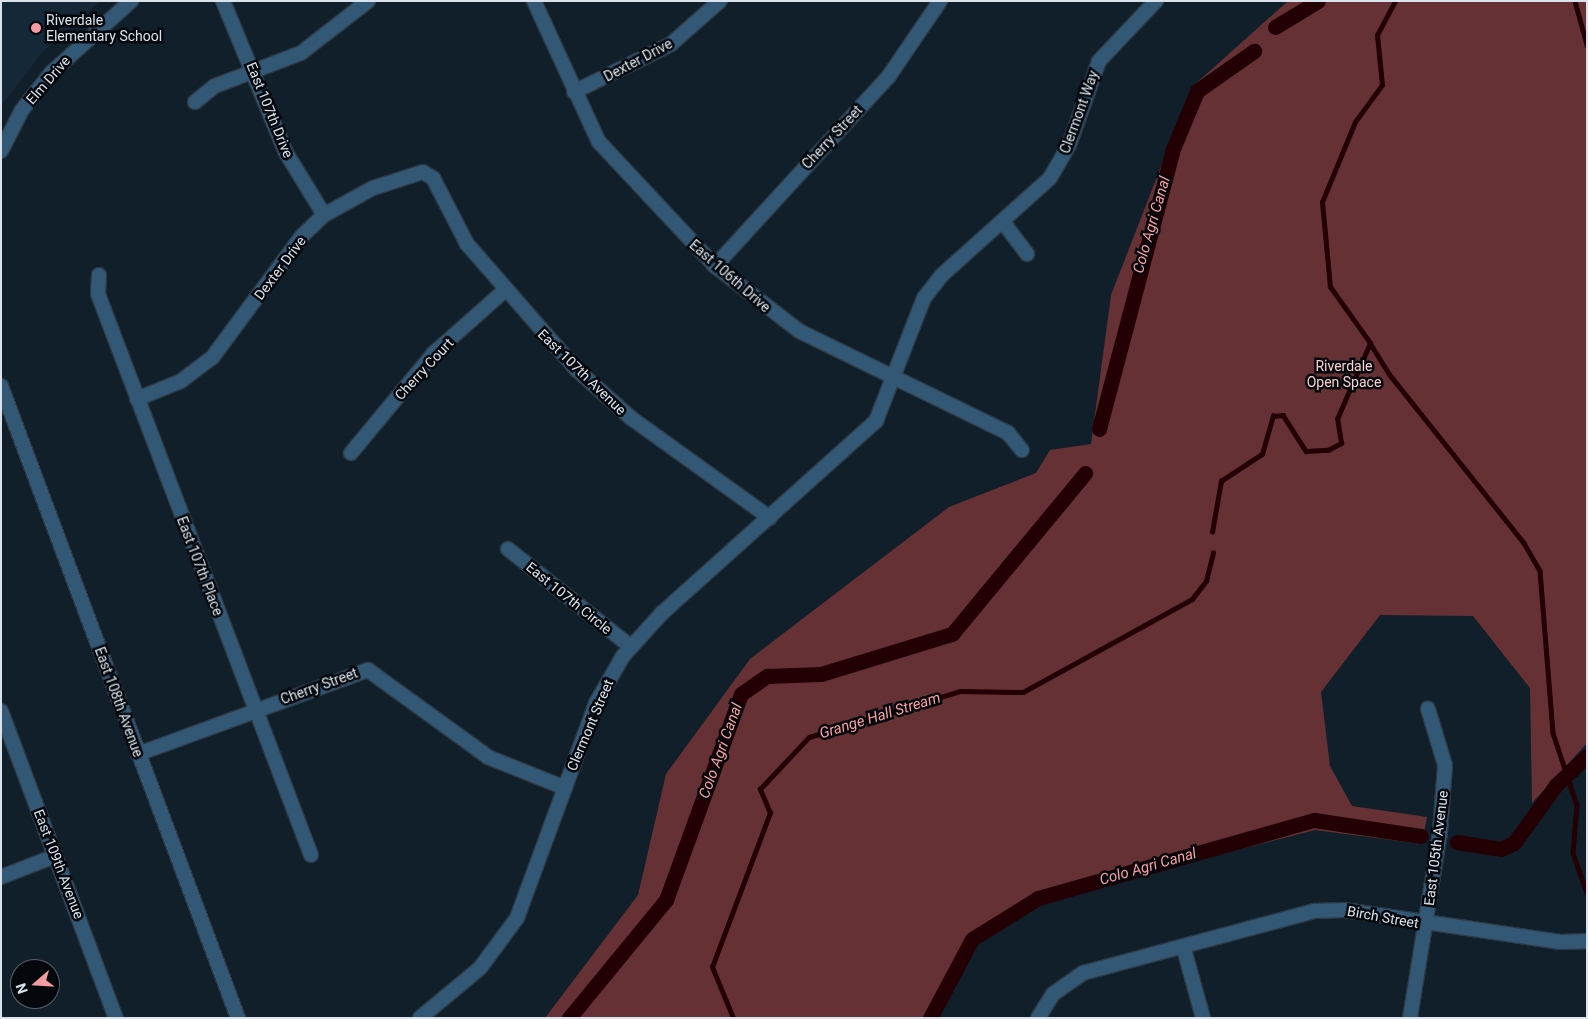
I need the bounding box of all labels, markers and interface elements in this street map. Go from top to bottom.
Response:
place label: Riverdale Elementary School [46,12,162,44]
marker: Riverdale Elementary School [30,22,42,34]
street label: Dexter Drive [601,35,675,85]
street label: Elm Drive [22,52,74,108]
street label: East 107th Drive [243,60,297,160]
street label: Clermont Way [1056,68,1102,156]
street label: Cherry Street [798,102,866,172]
water label: Colo Agri Canal [1130,174,1174,276]
street label: Dexter Drive [251,233,309,303]
street label: East 106th Drive [686,236,774,316]
street label: East 107th Avenue [534,326,630,418]
street label: Cherry Court [391,335,457,403]
park label: Riverdale Open Space [1307,358,1381,391]
street label: East 107th Place [173,514,227,618]
street label: East 107th Circle [523,558,615,638]
street label: East 108th Avenue [91,645,147,759]
street label: Cherry Street [278,664,360,708]
street label: Clermont Street [563,677,617,773]
water label: Grange Hall Stream [817,689,943,743]
water label: Colo Agri Canal [695,701,747,801]
street label: East 105th Avenue [1421,789,1451,907]
street label: East 109th Avenue [30,807,88,921]
water label: Colo Agri Canal [1097,845,1199,889]
street label: Birch Street [1346,902,1420,932]
north arrow [10,959,60,1009]
text: N [13,981,31,996]

